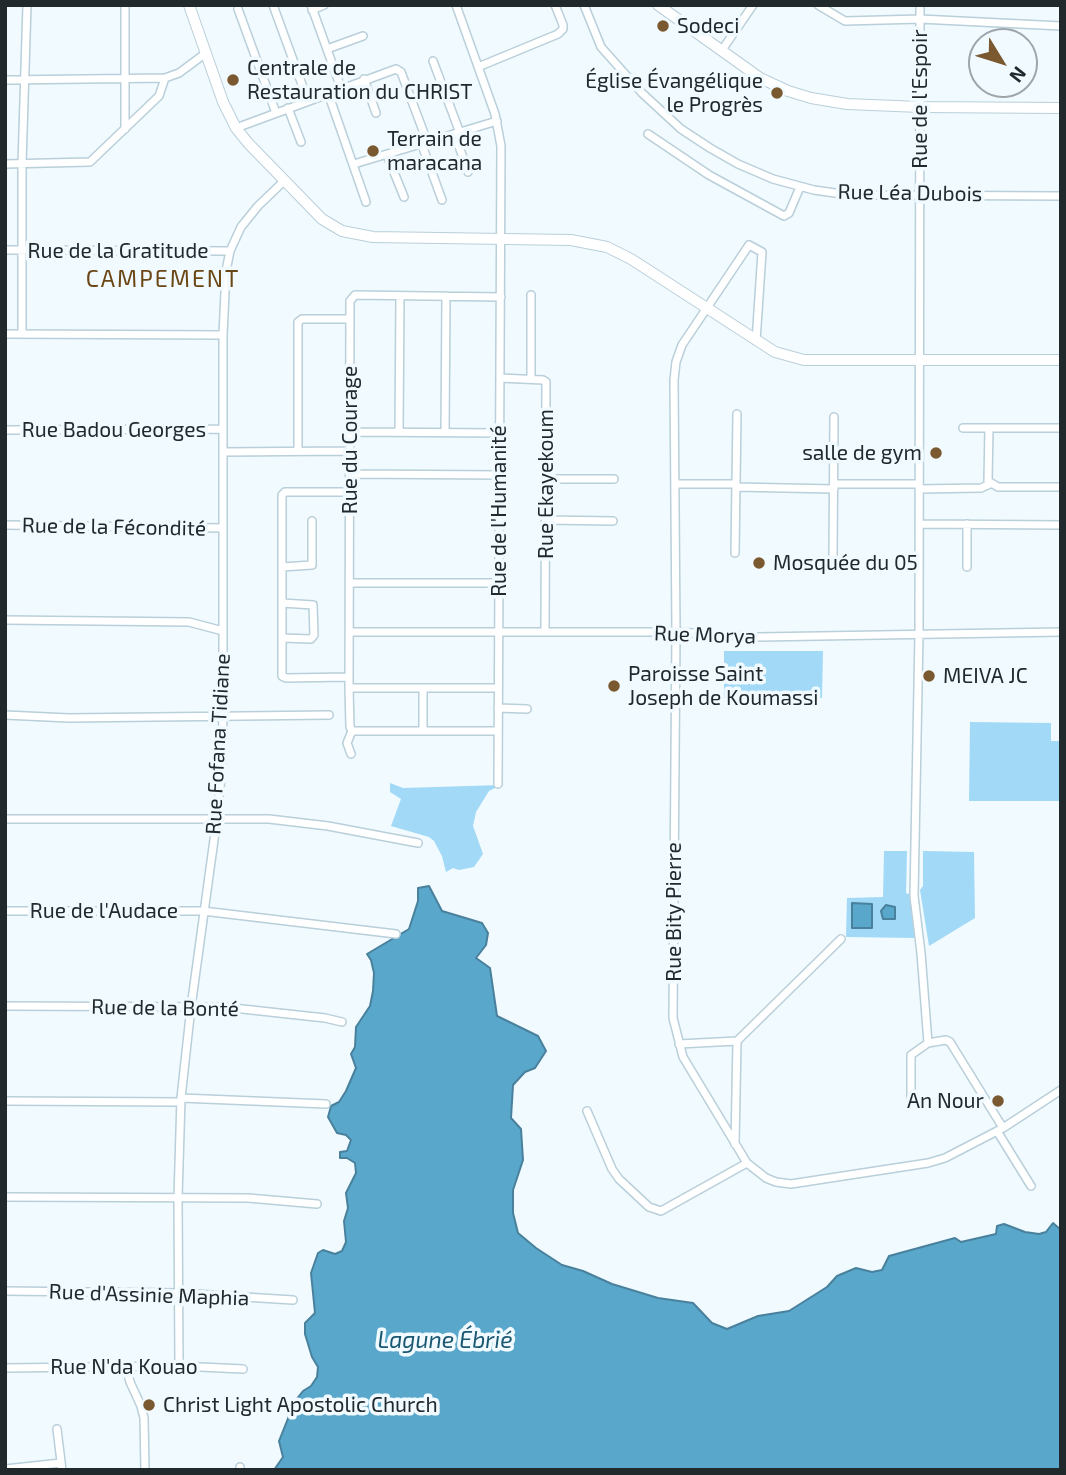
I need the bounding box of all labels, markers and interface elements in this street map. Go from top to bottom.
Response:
place label: Sodeci [677,13,739,39]
marker: Sodeci [655,18,671,34]
north arrow [968,28,1038,98]
street label: Rue de l'Espoir [907,29,933,169]
place label: Centrale de Restauration du CHRIST [247,55,472,105]
text: N [1005,63,1032,87]
place label: Église Évangélique le Progrès [585,68,763,118]
marker: Centrale de Restauration du CHRIST [225,72,241,88]
marker: Église Évangélique le Progrès [769,85,785,101]
place label: Terrain de maracana [387,126,482,176]
marker: Terrain de maracana [365,143,381,159]
street label: Rue Léa Dubois [837,179,983,207]
street label: Rue de la Gratitude [28,238,208,264]
district label: CAMPEMENT [87,265,239,293]
street label: Rue du Courage [337,366,363,514]
street label: Rue Ekayekoum [533,409,559,559]
street label: Rue Badou Georges [22,417,206,443]
street label: Rue de l'Humanité [486,425,512,597]
place label: salle de gym [802,440,922,466]
marker: salle de gym [928,445,944,461]
street label: Rue de la Fécondité [22,513,206,541]
place label: Mosquée du 05 [773,550,918,576]
marker: Mosquée du 05 [751,555,767,571]
street label: Rue Morya [653,621,757,649]
street label: Rue Fofana Tidiane [201,653,235,835]
place label: Paroisse Saint Joseph de Koumassi [628,661,819,711]
place label: MEIVA JC [943,663,1028,689]
marker: MEIVA JC [921,668,937,684]
marker: Paroisse Saint Joseph de Koumassi [606,678,622,694]
street label: Rue Bity Pierre [661,842,687,982]
street label: Rue de l'Audace [30,898,178,924]
street label: Rue de la Bonté [91,994,239,1022]
place label: An Nour [907,1088,984,1114]
marker: An Nour [990,1093,1006,1109]
street label: Rue d'Assinie Maphia [48,1279,250,1311]
water label: Lagune Ébrié [377,1326,513,1354]
street label: Rue N'da Kouao [50,1354,198,1380]
place label: Christ Light Apostolic Church [163,1392,438,1418]
marker: Christ Light Apostolic Church [141,1397,157,1413]

